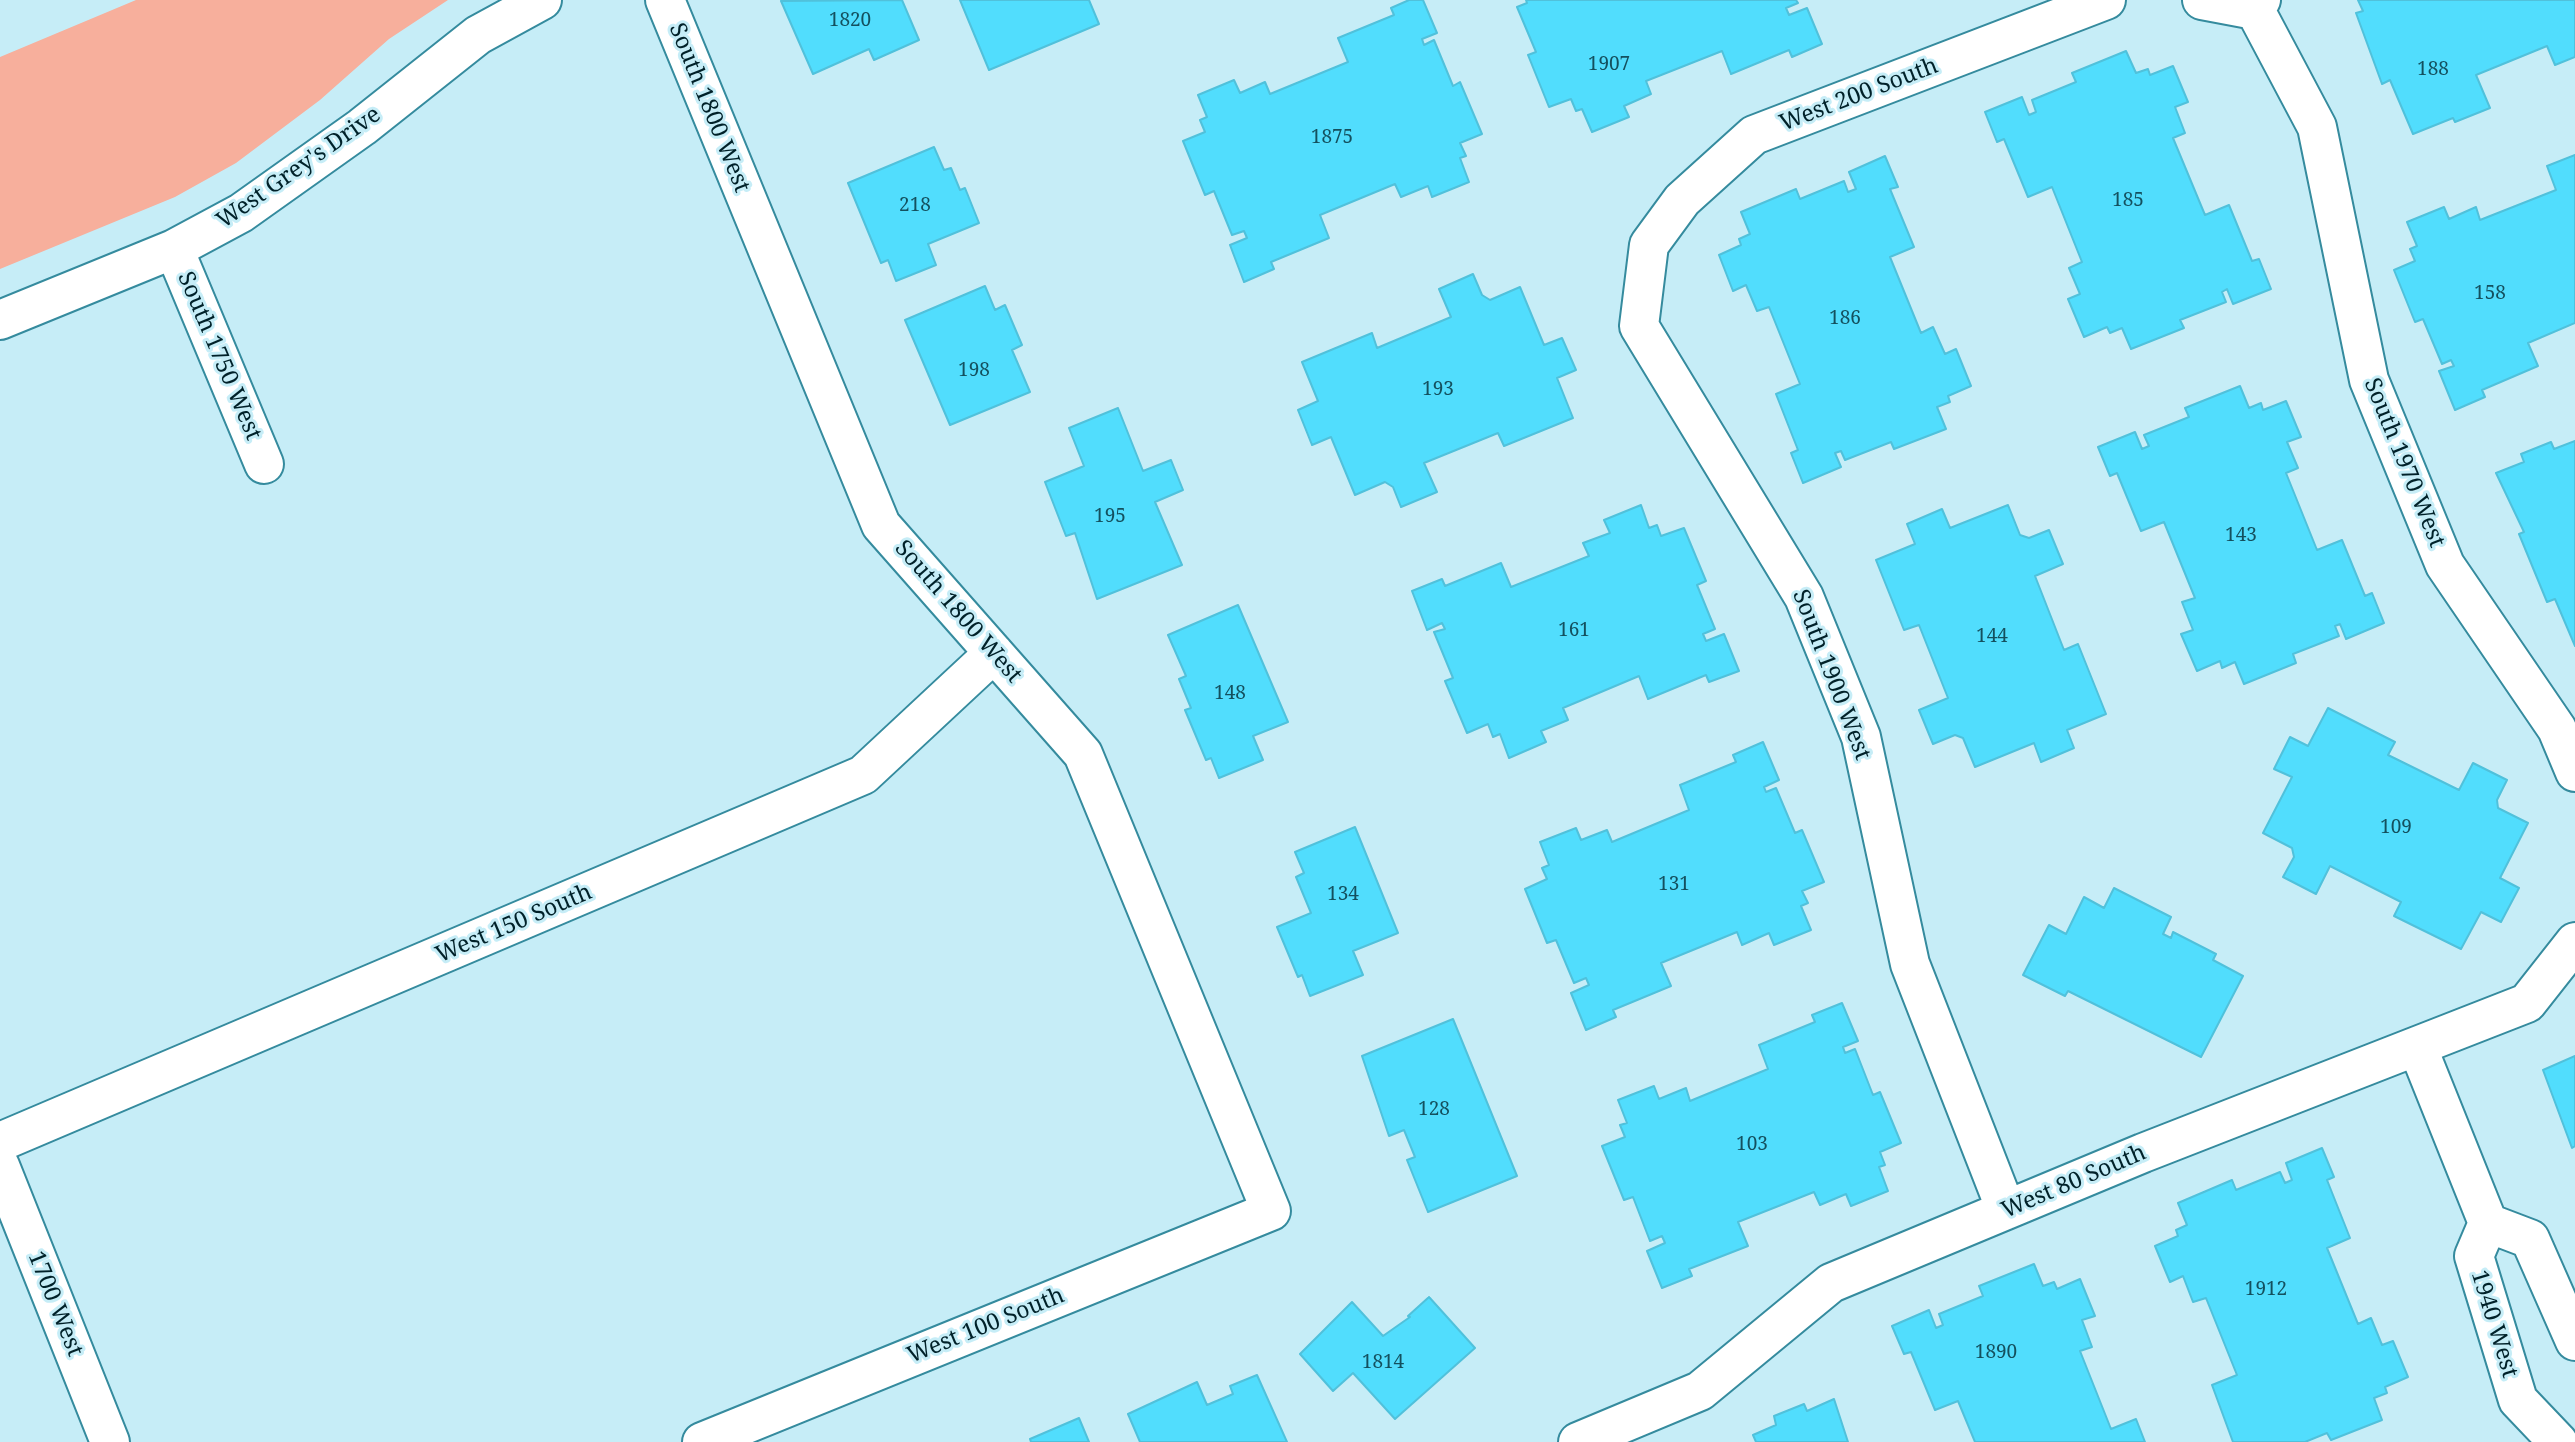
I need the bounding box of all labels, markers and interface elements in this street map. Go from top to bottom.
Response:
house number: 1820 [829,10,871,32]
street label: South 1800 West [662,19,756,197]
street label: West 200 South [1776,52,1942,138]
house number: 1907 [1588,54,1630,76]
house number: 188 [2417,59,2449,81]
street label: West Grey's Drive [212,101,386,235]
house number: 1875 [1311,127,1353,149]
house number: 185 [2112,190,2144,212]
house number: 218 [899,195,931,217]
street label: South 1750 West [171,268,267,444]
house number: 158 [2474,283,2506,305]
house number: 186 [1829,308,1861,330]
house number: 198 [958,360,990,382]
street label: South 1970 West [2357,374,2451,552]
house number: 193 [1422,379,1454,401]
house number: 195 [1094,506,1126,528]
house number: 143 [2225,525,2257,547]
street label: South 1800 West [889,535,1027,689]
street label: South 1900 West [1786,586,1876,764]
house number: 161 [1558,620,1590,642]
house number: 144 [1976,626,2008,648]
house number: 148 [1214,683,1246,705]
house number: 109 [2380,817,2412,839]
house number: 131 [1658,874,1690,896]
street label: West 150 South [432,879,596,969]
house number: 134 [1327,884,1359,906]
house number: 128 [1418,1099,1450,1121]
house number: 103 [1736,1134,1768,1156]
street label: West 80 South [1998,1139,2150,1225]
street label: 1700 West [21,1247,89,1361]
street label: 1940 West [2465,1267,2523,1381]
house number: 1912 [2245,1279,2287,1301]
street label: West 100 South [903,1282,1069,1370]
house number: 1890 [1975,1342,2017,1364]
house number: 1814 [1362,1352,1404,1374]

